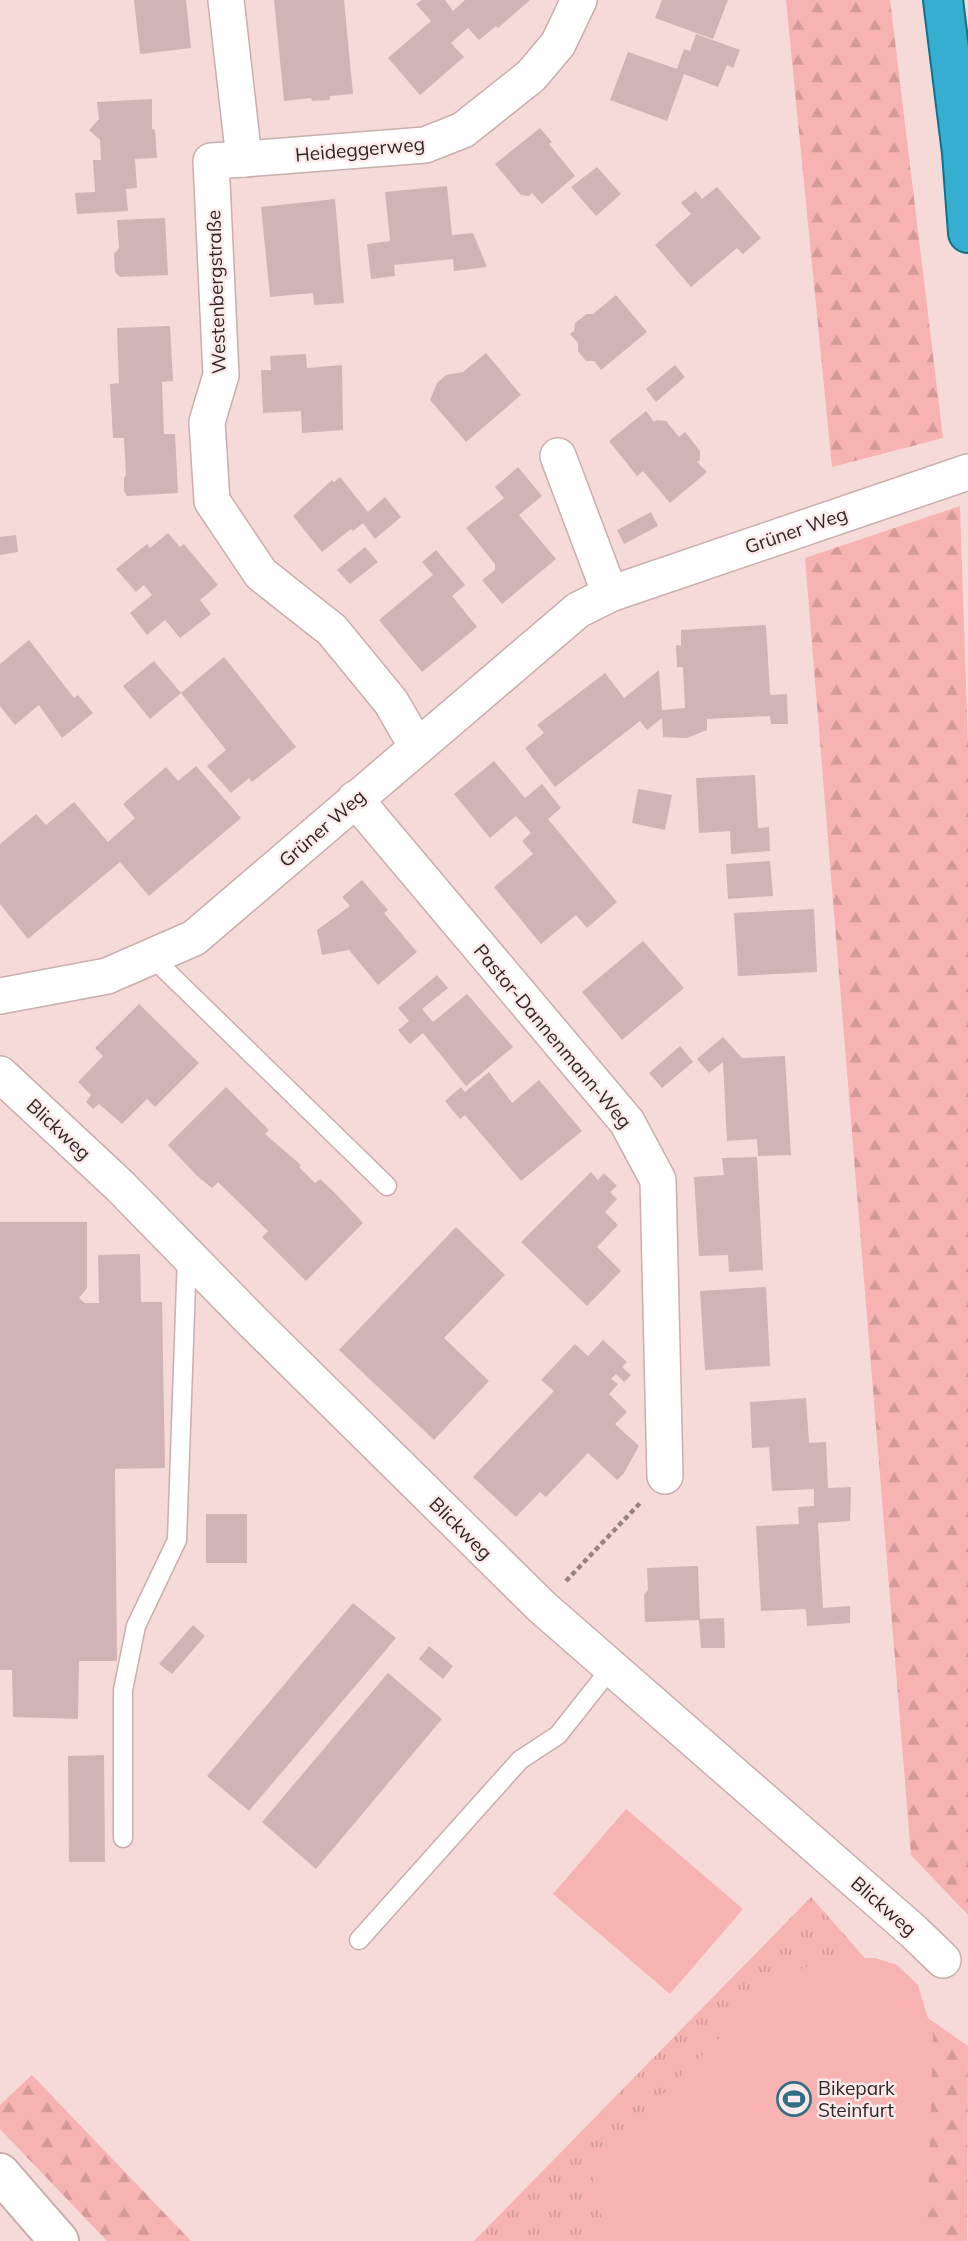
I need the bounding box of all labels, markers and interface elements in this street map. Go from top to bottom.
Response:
street label: Heideggerweg [294,131,426,167]
street label: Westenbergstraße [201,210,231,374]
street label: Grüner Weg [742,501,850,559]
street label: Grüner Weg [274,784,370,872]
street label: Pastor-Dannenmann-Weg [469,939,637,1133]
street label: Blickweg [22,1093,96,1165]
street label: Blickweg [425,1492,497,1564]
street label: Blickweg [846,1871,922,1941]
place label: Bikepark Steinfurt [818,2076,895,2122]
sports icon: Bikepark Steinfurt [775,2080,813,2118]

